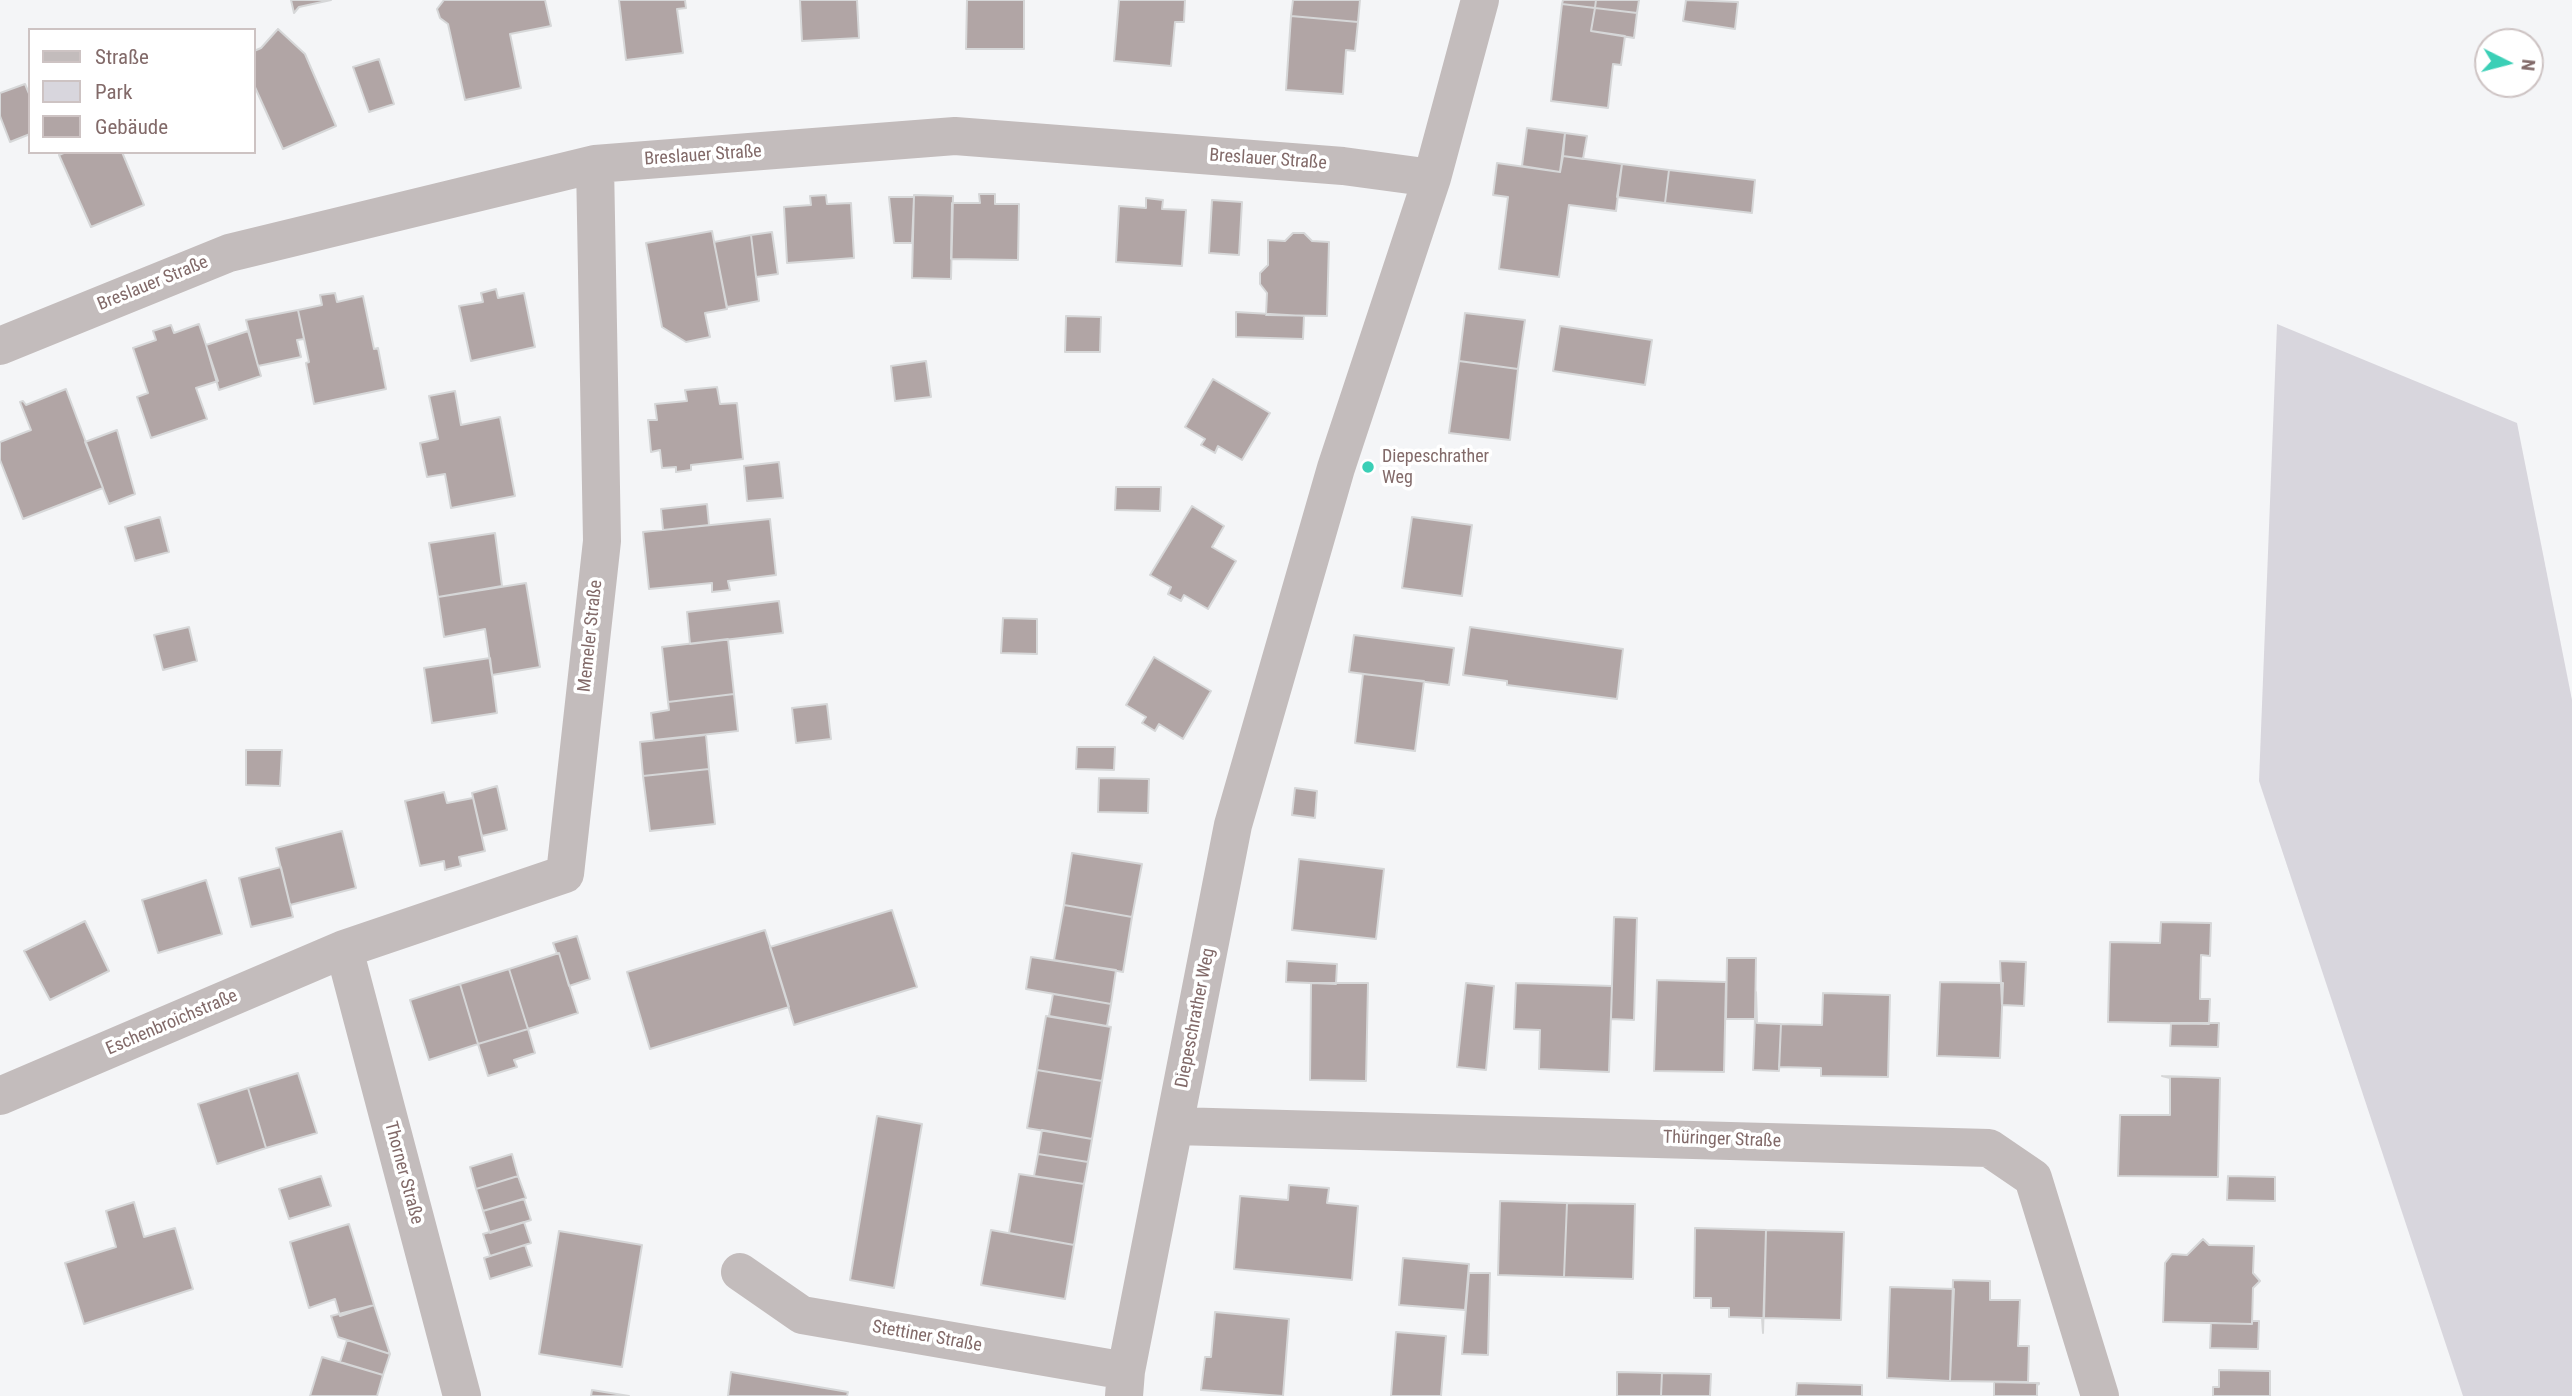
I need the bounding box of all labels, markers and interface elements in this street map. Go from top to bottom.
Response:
legend [28,28,256,154]
north arrow [2474,28,2544,98]
text: Straße [95,45,149,69]
text: N [2516,58,2540,72]
text: Park [95,80,132,104]
text: Gebäude [95,115,168,139]
street label: Breslauer Straße [644,141,762,171]
street label: Breslauer Straße [1209,145,1327,175]
street label: Breslauer Straße [94,252,212,316]
place label: Diepeschrather Weg [1382,446,1489,489]
marker: Diepeschrather Weg [1360,459,1376,475]
street label: Memeler Straße [574,579,608,693]
street label: Diepeschrather Weg [1172,946,1220,1090]
street label: Eschenbroichstraße [103,986,241,1060]
street label: Thorner Straße [379,1119,427,1227]
street label: Thüringer Straße [1663,1127,1781,1153]
street label: Stettiner Straße [871,1317,983,1357]

